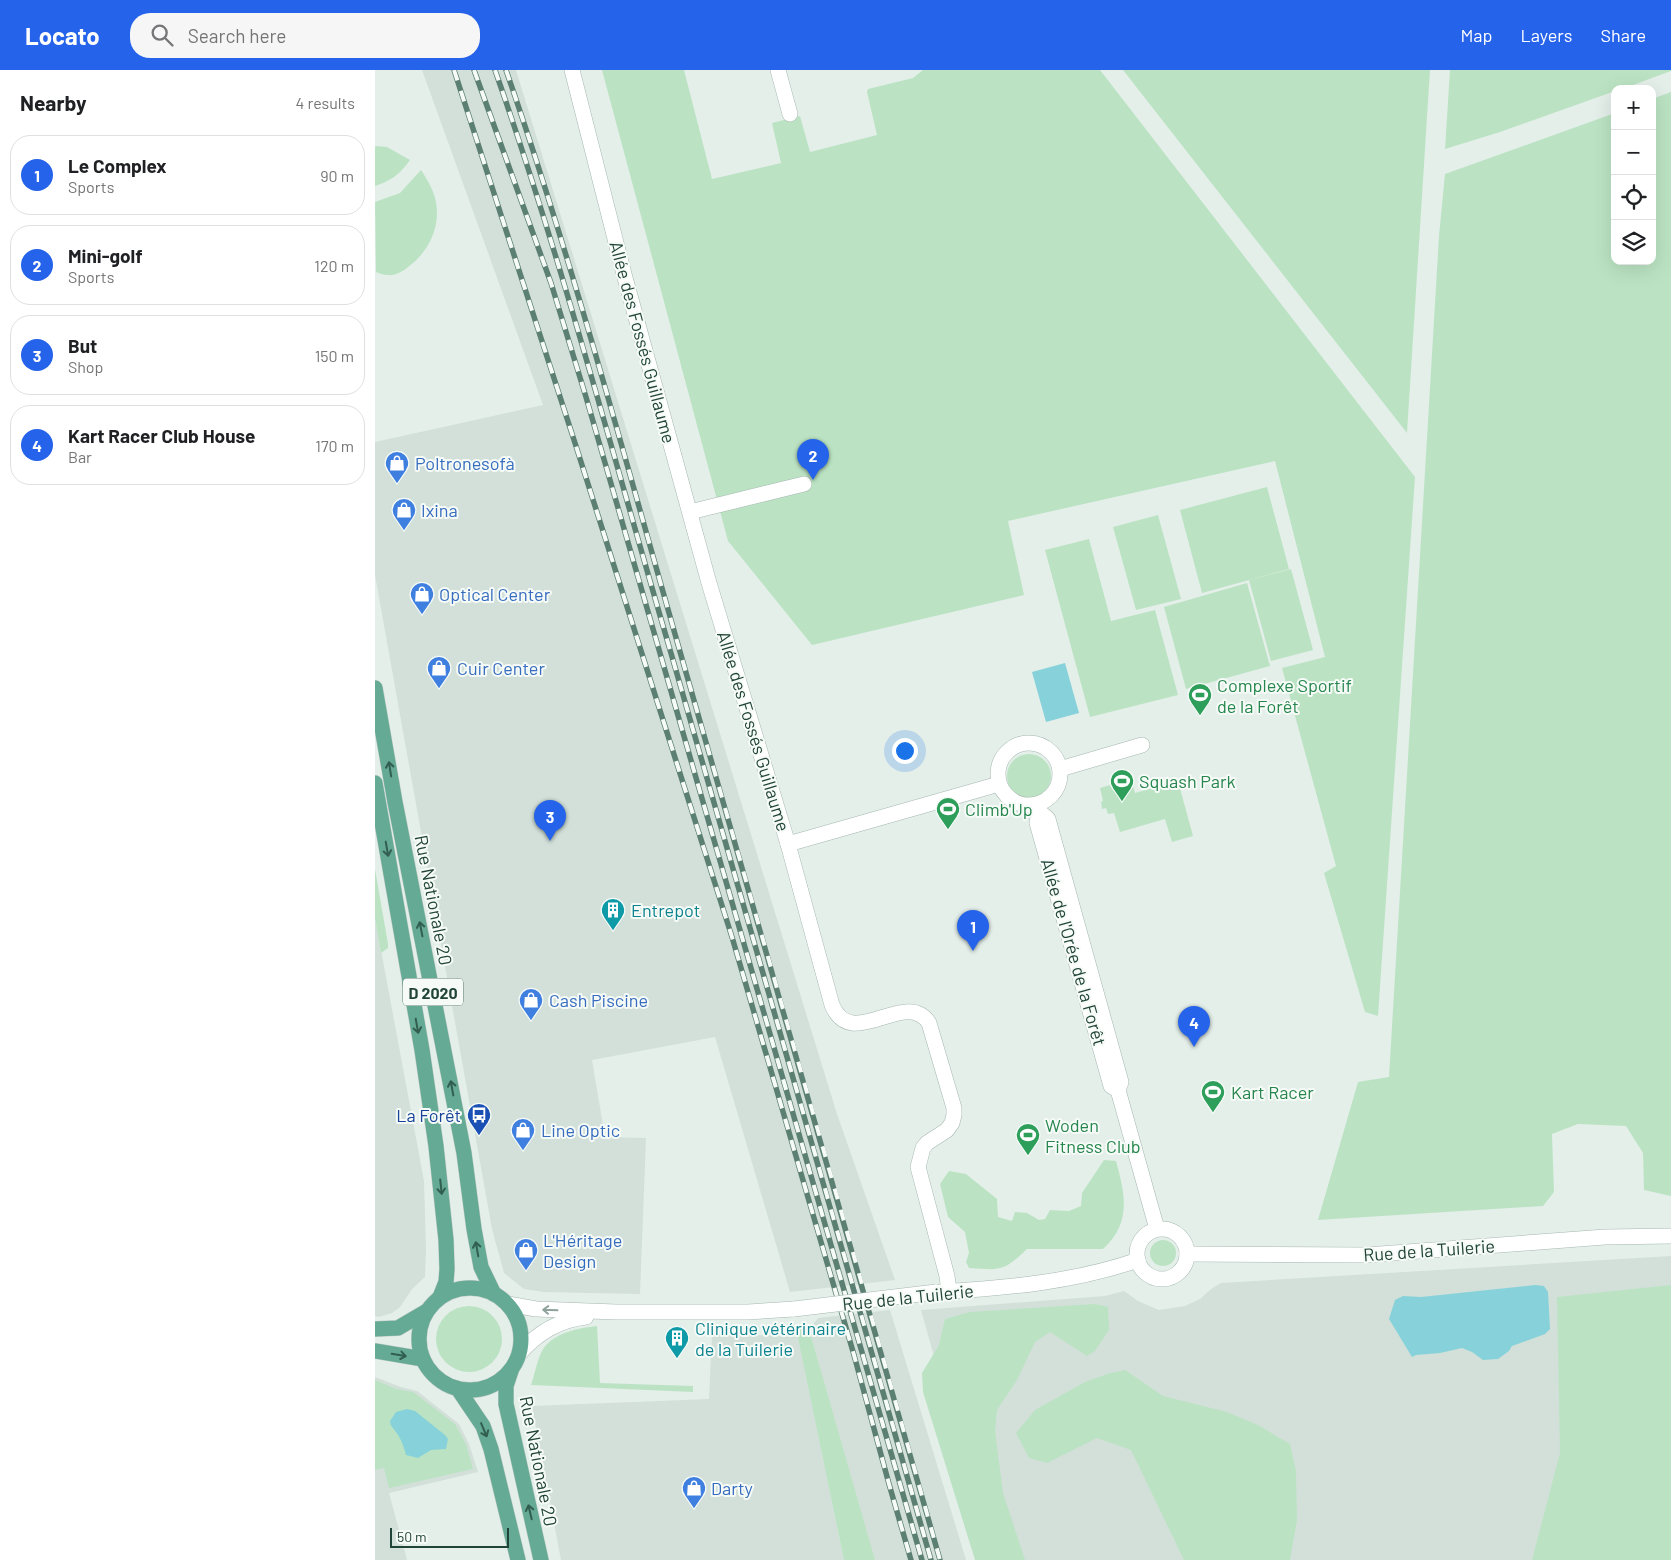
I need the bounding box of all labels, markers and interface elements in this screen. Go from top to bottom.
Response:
search box [130,13,480,58]
text: Locato [25,21,100,50]
icon: search [148,21,176,49]
text: Search here [188,24,286,47]
text: Map [1460,24,1492,46]
text: Layers [1520,24,1573,46]
text: Share [1601,24,1646,46]
map controls [1611,85,1656,265]
button: + [1611,85,1656,130]
text: Nearby [20,90,86,115]
text: 4 results [295,93,355,112]
button: − [1611,130,1656,175]
text: Le Complex [68,154,167,177]
text: 1 [34,166,40,185]
text: 90 m [320,166,354,185]
button: locate [1611,175,1656,220]
text: Sports [68,177,114,196]
button: layers [1611,220,1656,265]
street label: Allée des Fossés Guillaume [605,239,681,445]
text: Mini-golf [68,244,143,267]
text: 2 [33,256,41,275]
text: 120 m [314,256,354,275]
text: Sports [68,267,114,286]
text: But [68,334,97,357]
text: 3 [33,346,41,365]
text: 150 m [315,346,354,365]
text: Shop [68,357,103,376]
text: Kart Racer Club House [68,424,255,447]
text: 4 [32,436,42,455]
text: 170 m [315,436,354,455]
pin: 2 [797,439,829,480]
text: Bar [68,447,92,466]
shop icon: Poltronesofà [384,450,410,484]
place label: Poltronesofà [415,452,515,474]
shop icon: Ixina [391,497,417,531]
place label: Ixina [421,499,458,521]
shop icon: Optical Center [409,581,435,615]
place label: Optical Center [439,583,551,605]
street label: Allée des Fossés Guillaume [713,628,795,834]
shop icon: Cuir Center [426,655,452,689]
place label: Cuir Center [457,657,545,679]
place label: Complexe Sportif de la Forêt [1217,674,1352,717]
sports icon: Complexe Sportif de la Forêt [1187,682,1213,716]
your location [892,738,918,764]
one-way arrow [385,761,395,777]
sports icon: Squash Park [1109,768,1135,802]
place label: Squash Park [1139,770,1236,792]
sports icon: Climb'Up [935,796,961,830]
place label: Climb'Up [965,798,1033,820]
pin: 3 [534,800,566,841]
street label: Rue Nationale 20 [411,833,457,967]
one-way arrow [382,840,392,856]
street label: Allée de l'Orée de la Forêt [1037,856,1111,1048]
building icon: Entrepot [600,897,626,931]
place label: Entrepot [631,899,700,921]
pin: 1 [957,910,989,951]
one-way arrow [416,921,425,937]
road number: D 2020 [403,979,463,1006]
shop icon: Cash Piscine [518,987,544,1021]
place label: Cash Piscine [549,989,648,1011]
pin: 4 [1178,1006,1210,1047]
one-way arrow [413,1018,423,1034]
sports icon: Kart Racer [1200,1079,1226,1113]
one-way arrow [446,1081,456,1097]
place label: Kart Racer [1231,1081,1314,1103]
bus stop icon: La Forêt [466,1102,492,1136]
place label: La Forêt [396,1104,461,1126]
place label: Woden Fitness Club [1045,1114,1141,1157]
shop icon: Line Optic [510,1117,536,1151]
place label: Line Optic [541,1119,620,1141]
sports icon: Woden Fitness Club [1015,1122,1041,1156]
one-way arrow [436,1178,445,1194]
place label: L'Héritage Design [543,1229,622,1272]
street label: Rue de la Tuilerie [1362,1234,1496,1266]
shop icon: L'Héritage Design [513,1237,539,1271]
one-way arrow [472,1241,482,1257]
street label: Rue de la Tuilerie [841,1279,975,1315]
one-way arrow [542,1305,558,1314]
place label: Clinique vétérinaire de la Tuilerie [695,1317,846,1360]
building icon: Clinique vétérinaire de la Tuilerie [664,1325,690,1359]
one-way arrow [391,1350,407,1360]
street label: Rue Nationale 20 [516,1394,562,1528]
one-way arrow [479,1422,489,1437]
shop icon: Darty [681,1475,707,1509]
place label: Darty [711,1477,753,1499]
one-way arrow [525,1505,534,1521]
scale bar [390,1525,509,1548]
text: 50 m [397,1528,426,1545]

